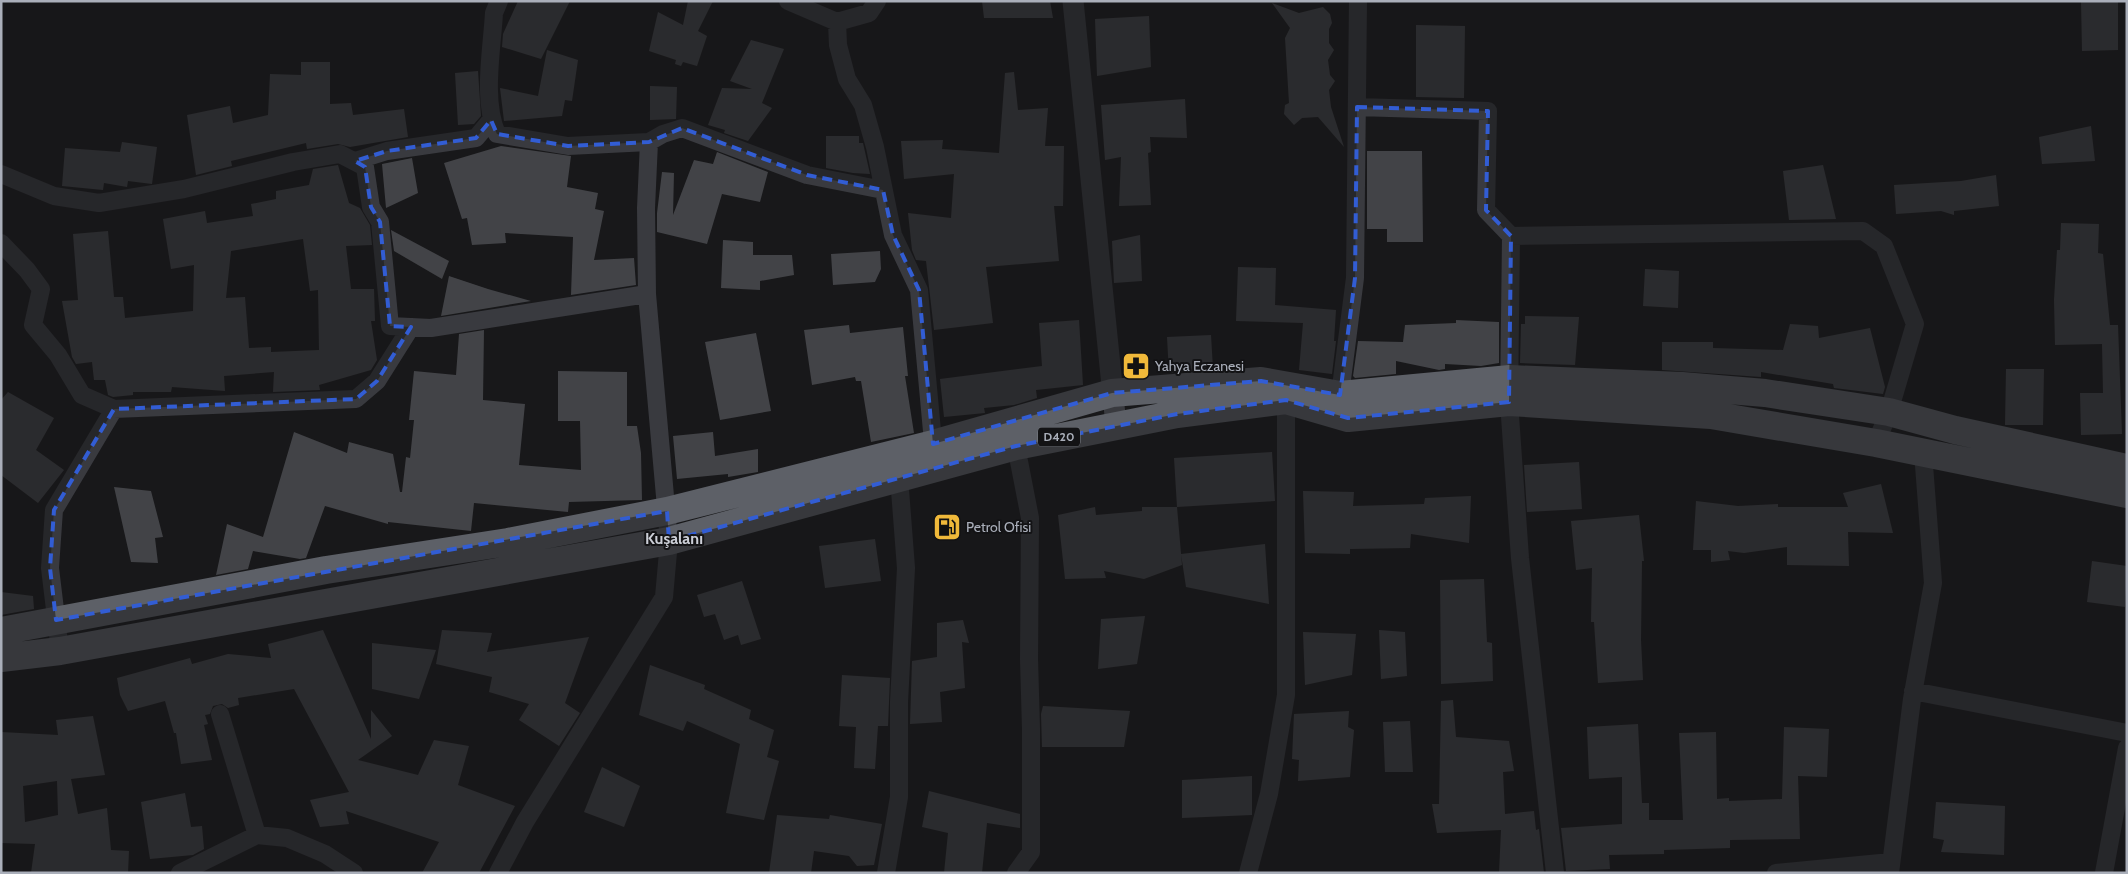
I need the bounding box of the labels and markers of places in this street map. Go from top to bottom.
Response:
pharmacy icon: Yahya Eczanesi [1121,351,1151,381]
place label: Yahya Eczanesi [1154,357,1244,375]
fuel station icon: Petrol Ofisi [932,512,962,542]
place label: Petrol Ofisi [966,518,1031,536]

